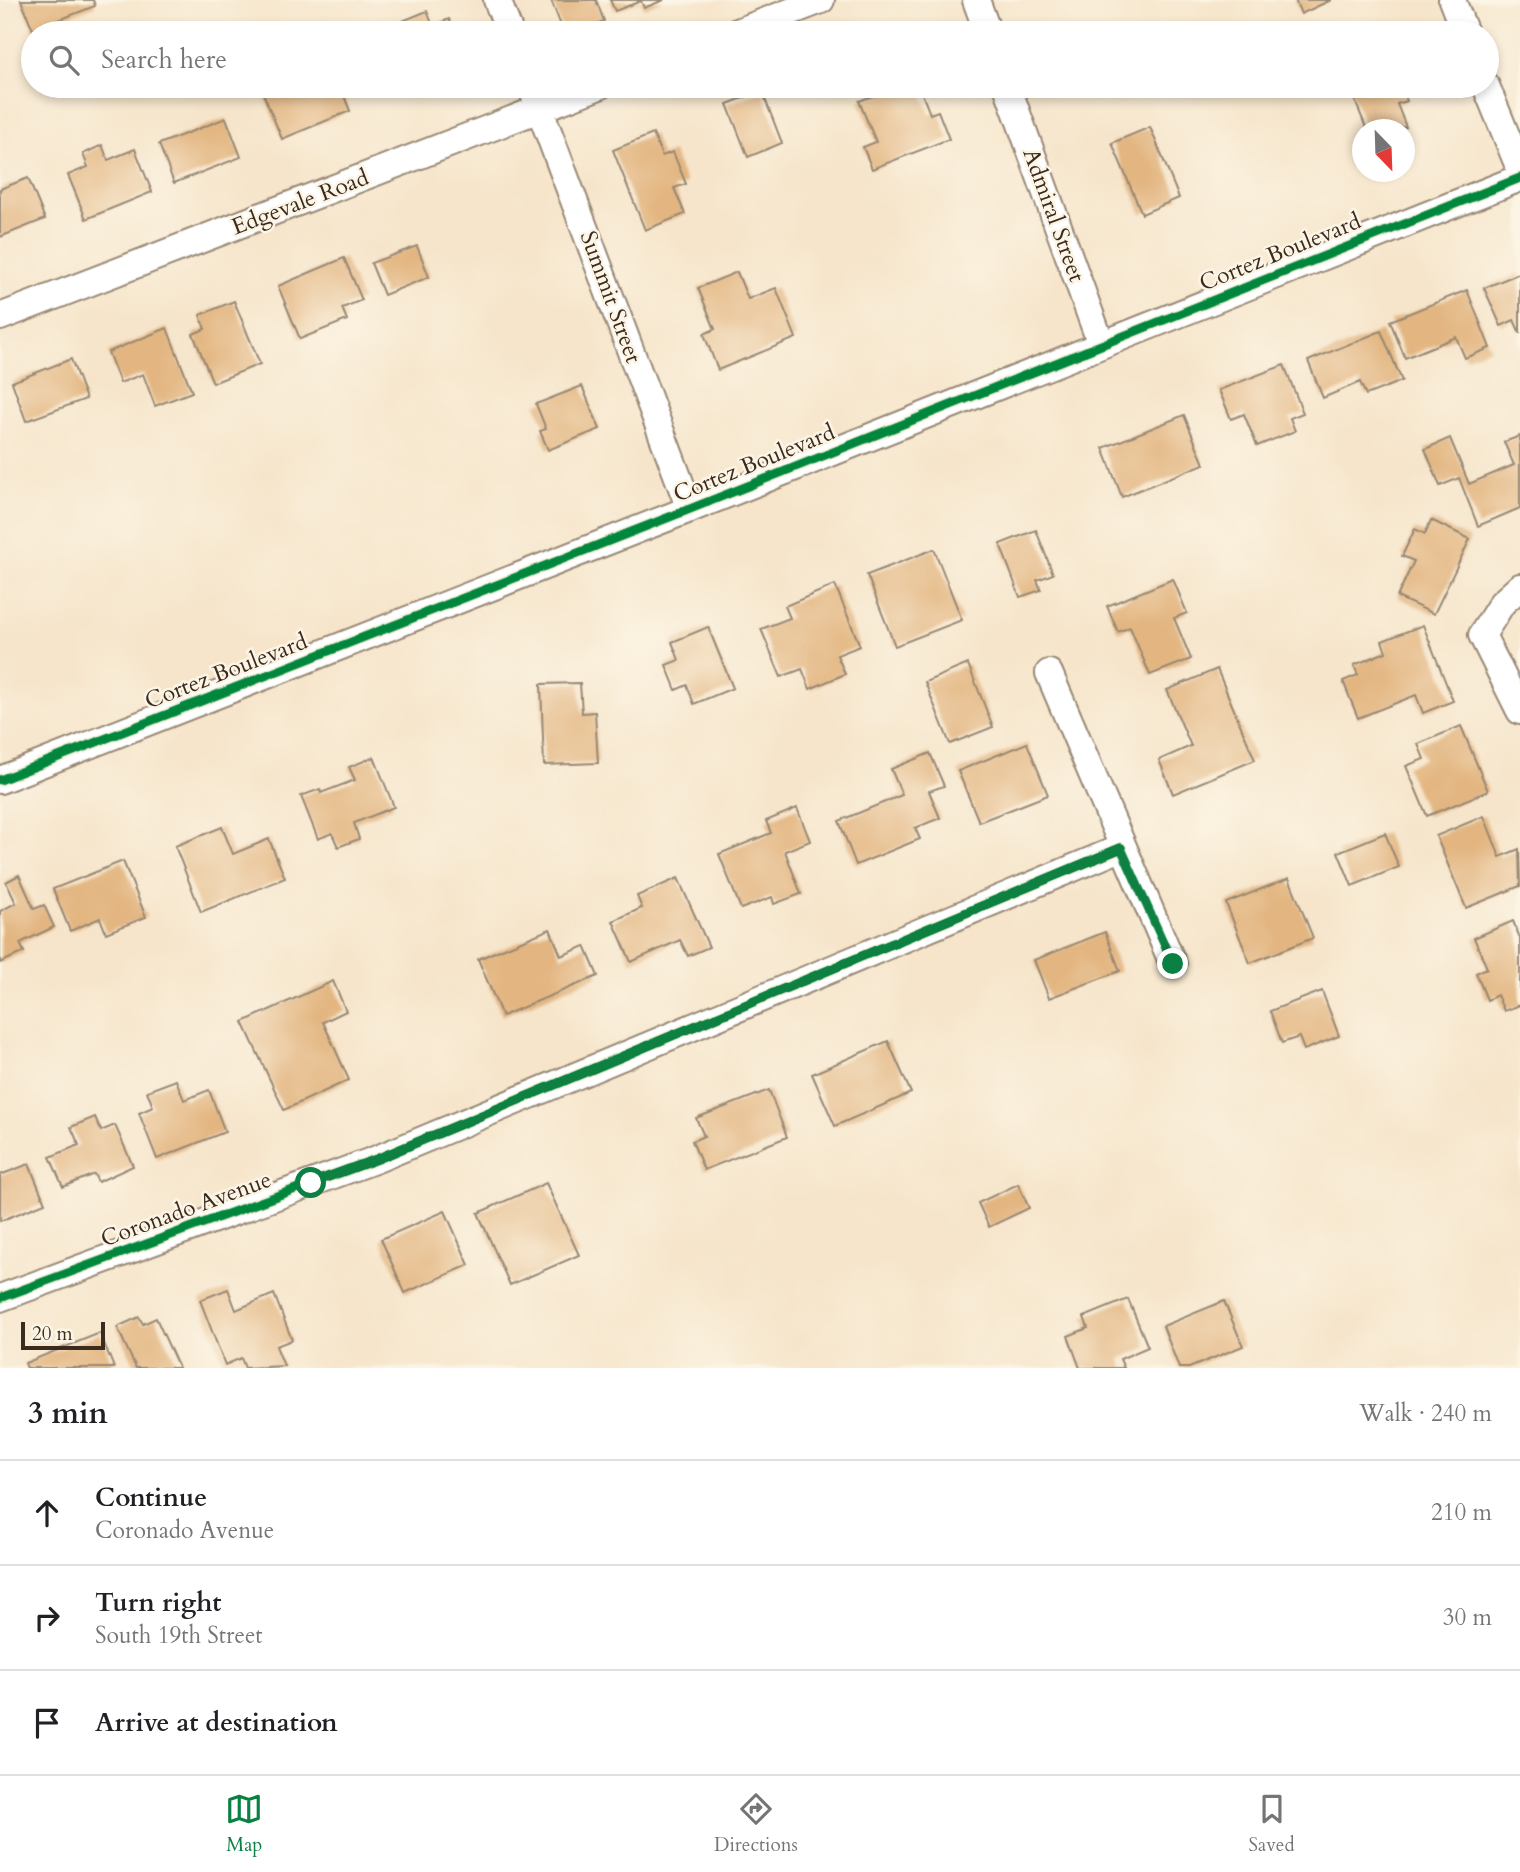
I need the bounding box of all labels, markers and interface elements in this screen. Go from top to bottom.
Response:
search box [21,21,1499,98]
icon: search [45,41,83,79]
text: Search here [101,42,227,77]
north arrow [1352,119,1415,182]
street label: Admiral Street [1015,144,1093,286]
street label: Edgevale Road [227,161,374,242]
street label: Cortez Boulevard [1195,205,1366,299]
street label: Summit Street [573,227,649,367]
street label: Cortez Boulevard [669,416,840,510]
street label: Cortez Boulevard [140,625,312,716]
route end [1157,948,1188,979]
street label: Coronado Avenue [96,1164,276,1254]
route start [295,1167,326,1198]
scale bar [21,1319,105,1351]
text: 20 m [32,1321,73,1347]
text: 3 min [28,1393,108,1434]
text: Walk · 240 m [1359,1398,1492,1429]
text: Continue [95,1480,207,1515]
icon: ahead [28,1494,66,1532]
text: 210 m [1431,1497,1492,1528]
text: Coronado Avenue [95,1515,274,1546]
text: Turn right [95,1585,222,1620]
icon: right [28,1599,66,1637]
text: 30 m [1443,1602,1492,1633]
text: South 19th Street [95,1620,263,1651]
icon: arrive [28,1704,66,1742]
text: Arrive at destination [95,1705,338,1740]
tab: Map [225,1790,263,1858]
tab: Directions [714,1790,798,1858]
tab: Saved [1249,1790,1295,1858]

